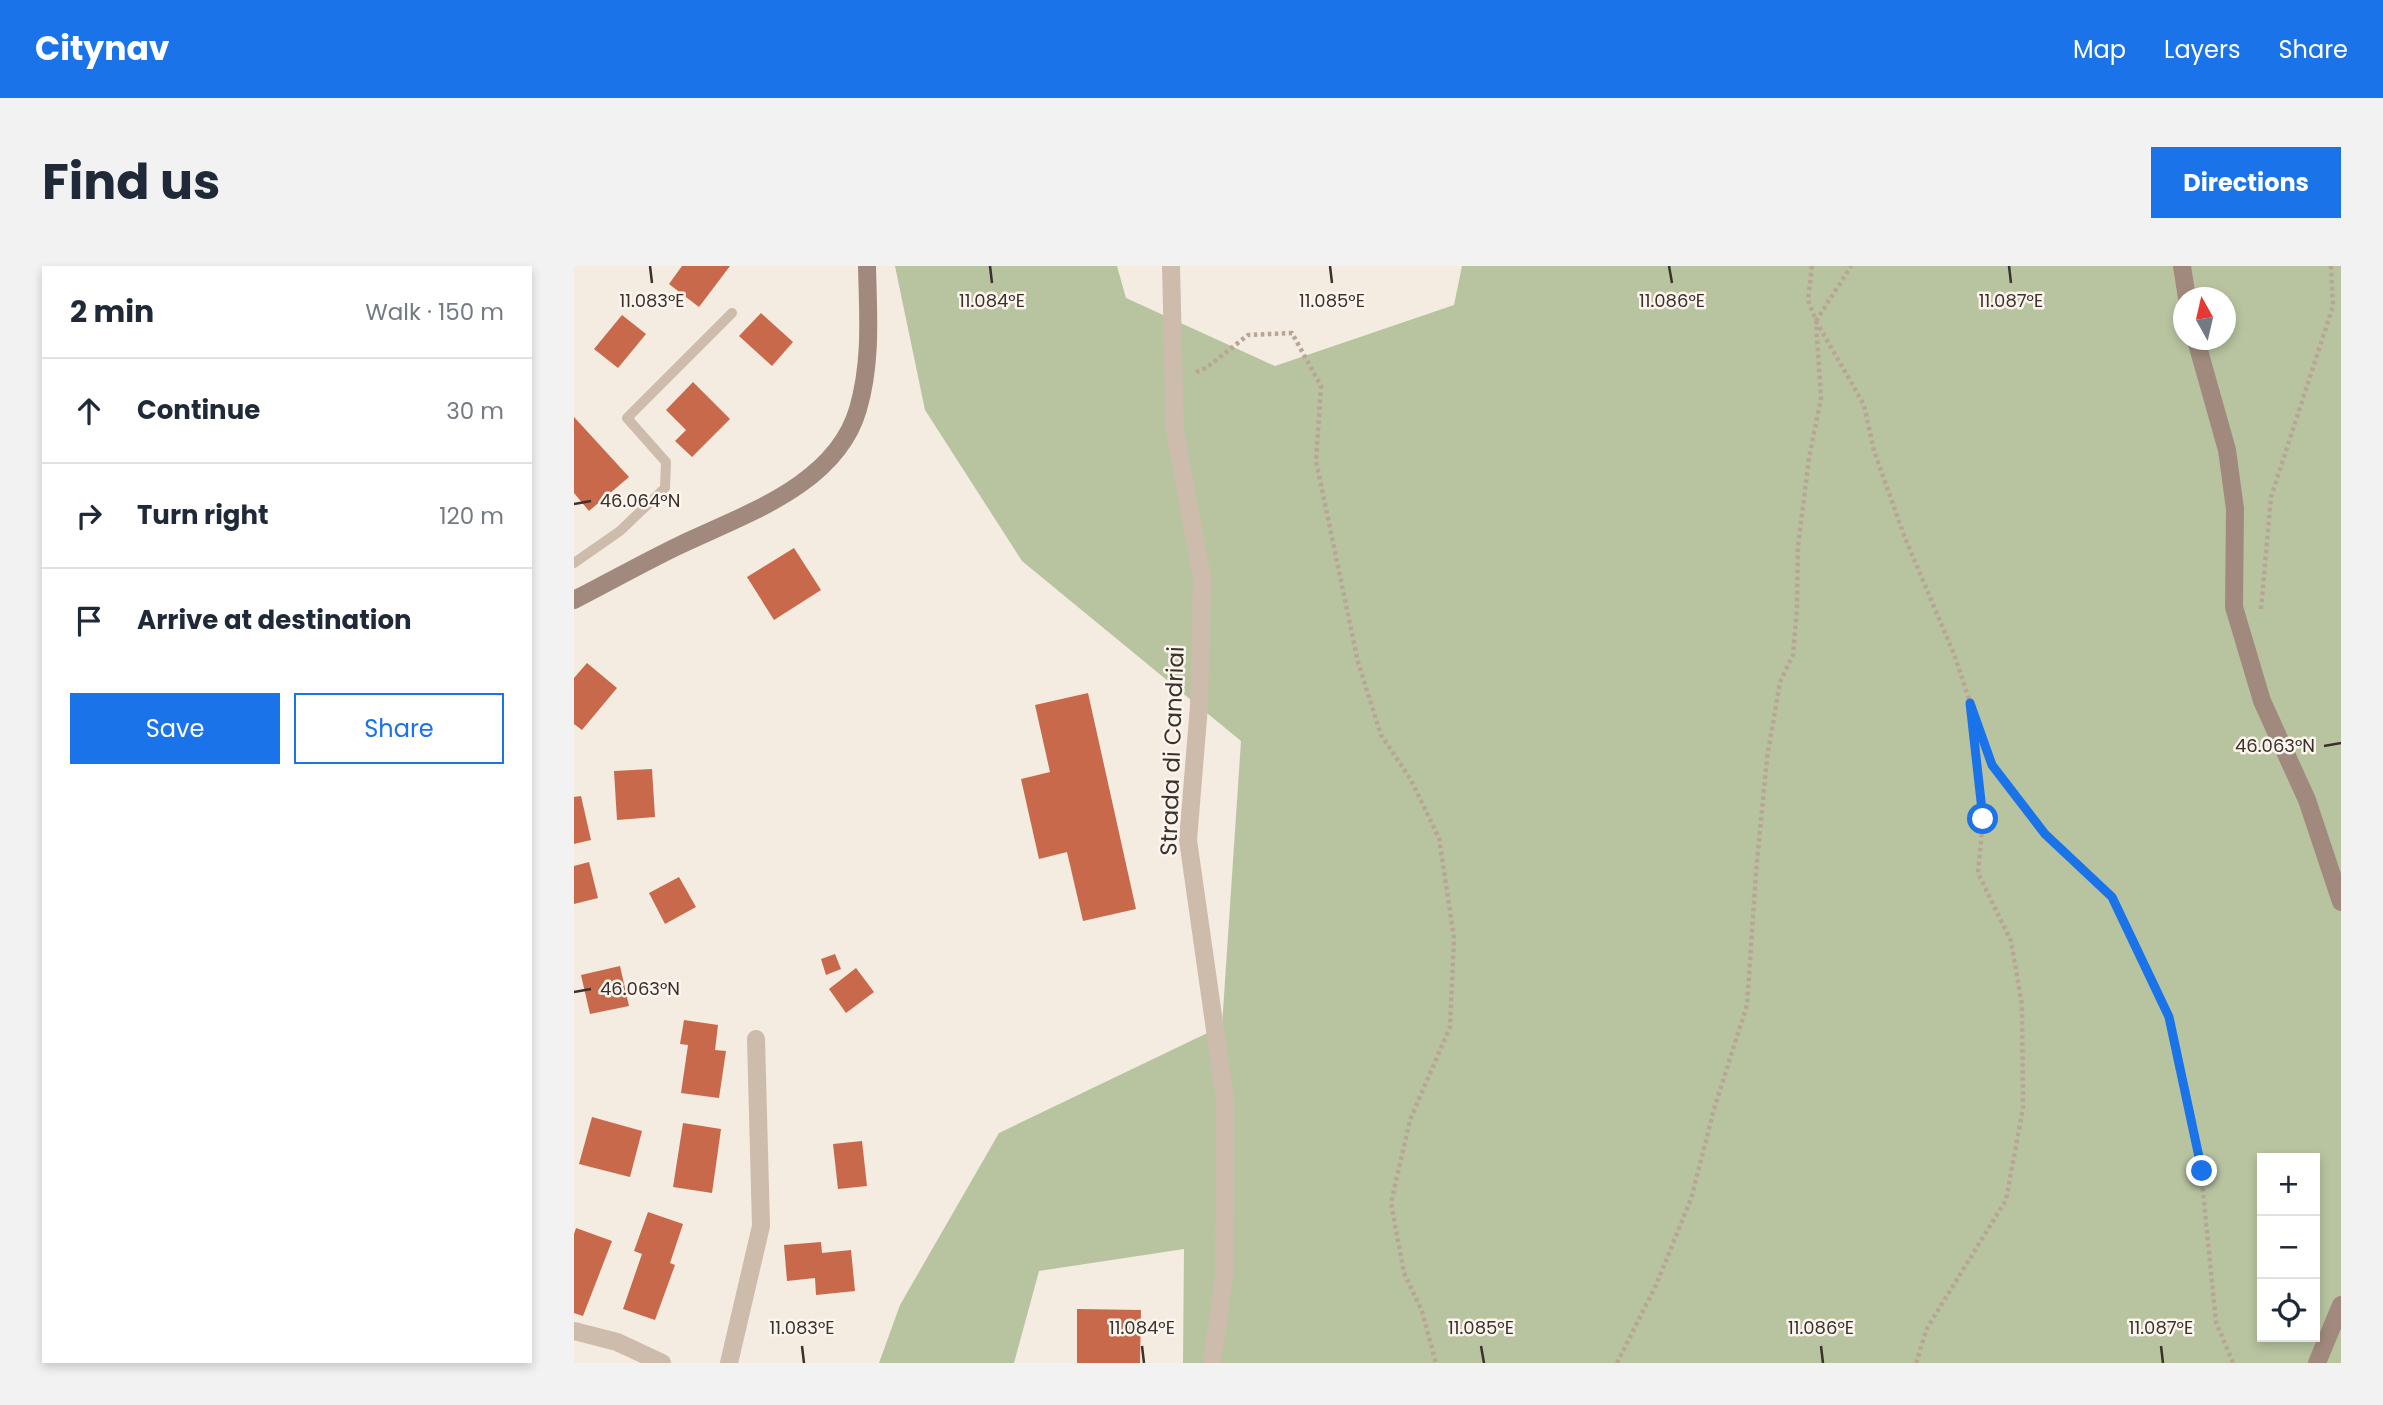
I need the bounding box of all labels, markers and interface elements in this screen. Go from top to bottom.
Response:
text: Citynav [35,25,169,72]
text: Map [2073,33,2126,66]
text: Layers [2164,33,2240,66]
text: Share [2278,33,2348,66]
button: Directions [2151,147,2341,218]
text: Find us [42,148,220,216]
north arrow [2173,287,2236,350]
text: 11.083°E [619,288,685,313]
text: 11.084°E [959,288,1025,313]
text: 11.085°E [1299,288,1365,313]
text: 11.086°E [1639,288,1705,313]
text: 11.087°E [1979,288,2043,313]
text: 2 min [70,290,154,333]
text: Walk · 150 m [365,296,504,328]
icon: ahead [70,392,108,430]
text: Continue [137,392,260,428]
text: 30 m [446,395,504,427]
text: 46.064°N [600,488,680,513]
icon: right [70,497,108,535]
text: Turn right [137,497,269,533]
text: 120 m [439,500,504,532]
icon: arrive [70,602,108,640]
text: Arrive at destination [137,602,412,638]
street label: Strada di Candriai [1152,646,1192,856]
button: Save [70,693,280,764]
button: Share [294,693,504,764]
text: 46.063°N [2235,733,2315,758]
route start [1967,803,1998,834]
text: 46.063°N [600,976,680,1001]
map controls [2257,1153,2320,1342]
button: + [2257,1153,2320,1216]
route end [2186,1155,2217,1186]
button: − [2257,1216,2320,1279]
button: locate [2257,1279,2320,1342]
text: 11.083°E [769,1315,835,1340]
text: 11.084°E [1109,1315,1175,1340]
text: 11.085°E [1448,1315,1514,1340]
text: 11.086°E [1788,1315,1854,1340]
text: 11.087°E [2129,1315,2193,1340]

